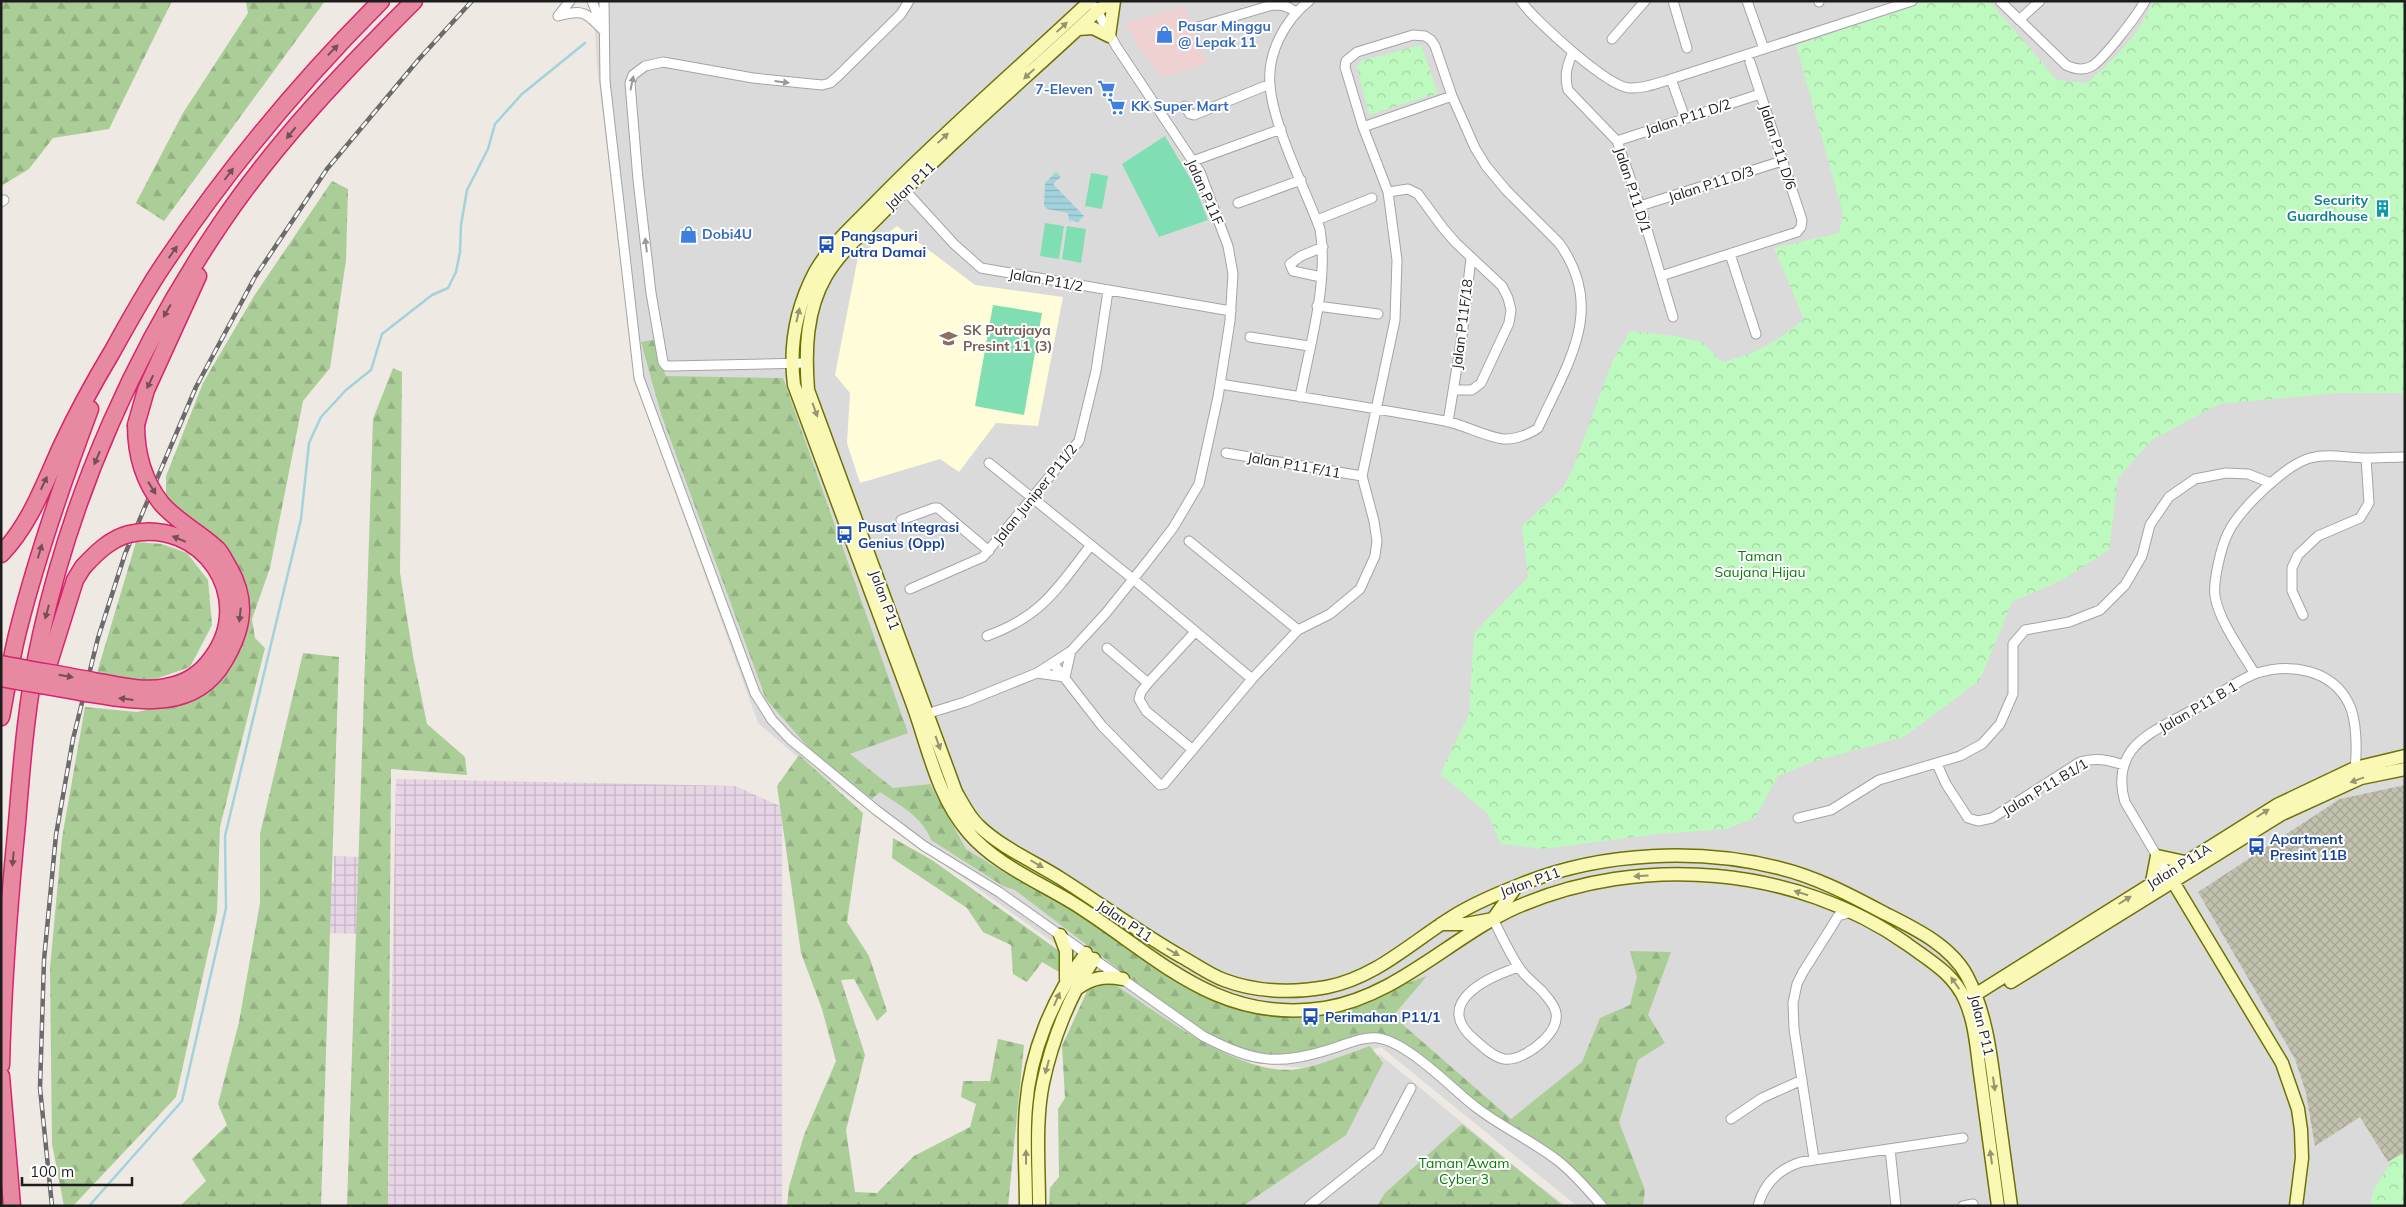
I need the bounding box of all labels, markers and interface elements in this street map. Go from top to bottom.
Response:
place label: Pasar Minggu @ Lepak 11 [1178,17,1271,51]
one-way arrow [1056,21,1068,33]
shop icon: Pasar Minggu @ Lepak 11 [1154,24,1174,44]
one-way arrow [327,44,339,56]
one-way arrow [1023,68,1036,79]
one-way arrow [628,76,636,91]
one-way arrow [774,78,790,86]
supermarket icon: 7-Eleven [1097,79,1117,99]
place label: 7-Eleven [1035,80,1093,98]
street label: Jalan P11 D/2 [1643,95,1733,139]
supermarket icon: KK Super Mart [1107,96,1127,116]
place label: KK Super Mart [1131,97,1229,115]
street label: Jalan P11 D/6 [1756,102,1800,192]
one-way arrow [286,126,297,139]
one-way arrow [936,132,948,144]
street label: Jalan P11 D/1 [1611,145,1655,235]
street label: Jalan P11F [1182,156,1228,228]
street label: Jalan P11 [881,158,939,214]
street label: Jalan P11 D/3 [1666,162,1756,206]
one-way arrow [224,168,235,181]
place label: Security Guardhouse [2287,191,2368,225]
building icon: Security Guardhouse [2372,198,2392,218]
shop icon: Dobi4U [678,224,698,244]
place label: Dobi4U [702,225,752,243]
place label: Pangsapuri Putra Damai [841,227,926,261]
bus stop icon: Pangsapuri Putra Damai [817,234,837,254]
one-way arrow [642,236,650,252]
one-way arrow [168,245,178,259]
street label: Jalan P11/2 [1008,265,1084,295]
street label: Jalan P11F/18 [1448,278,1476,370]
one-way arrow [163,304,171,319]
one-way arrow [794,307,802,323]
place label: SK Putrajaya Presint 11 (3) [963,321,1053,355]
school or university icon: SK Putrajaya Presint 11 (3) [939,328,959,348]
one-way arrow [145,375,153,389]
one-way arrow [811,403,819,418]
street label: Jalan Juniper P11/2 [989,440,1081,548]
street label: Jalan P11 F/11 [1246,448,1342,482]
one-way arrow [92,451,100,465]
one-way arrow [41,476,49,490]
one-way arrow [147,482,157,495]
place label: Pusat Integrasi Genius (Opp) [858,518,959,552]
bus stop icon: Pusat Integrasi Genius (Opp) [834,525,854,545]
one-way arrow [172,534,186,542]
one-way arrow [37,543,45,558]
park label: Taman Saujana Hijau [1714,547,1806,581]
street label: Jalan P11 [866,568,904,632]
one-way arrow [42,605,50,620]
one-way arrow [236,608,244,624]
one-way arrow [59,672,75,680]
street label: Jalan P11 B 1 [2156,677,2240,737]
one-way arrow [117,695,133,703]
one-way arrow [935,736,942,751]
street label: Jalan P11 B1/1 [1999,754,2091,820]
one-way arrow [2350,777,2365,784]
one-way arrow [2256,809,2269,818]
place label: Apartment Presint 11B [2270,830,2347,864]
bus stop icon: Apartment Presint 11B [2246,837,2266,857]
street label: Jalan P11A [2143,839,2215,893]
one-way arrow [9,852,17,868]
one-way arrow [1030,860,1043,869]
street label: Jalan P11 [1498,863,1562,901]
one-way arrow [1632,872,1648,880]
one-way arrow [1794,889,1809,896]
one-way arrow [2118,895,2132,904]
street label: Jalan P11 [1094,896,1156,946]
one-way arrow [1167,947,1180,956]
one-way arrow [1950,976,1960,990]
one-way arrow [1053,992,1061,1006]
street label: Jalan P11 [1966,992,1998,1058]
bus stop icon: Perimahan P11/1 [1301,1007,1321,1027]
place label: Perimahan P11/1 [1325,1008,1440,1026]
one-way arrow [1043,1060,1051,1075]
one-way arrow [1990,1076,1998,1092]
one-way arrow [1022,1149,1030,1165]
one-way arrow [1987,1149,1995,1165]
scale bar [22,1154,132,1186]
park label: Taman Awam Cyber 3 [1419,1154,1509,1188]
text: 100 m [30,1162,74,1181]

